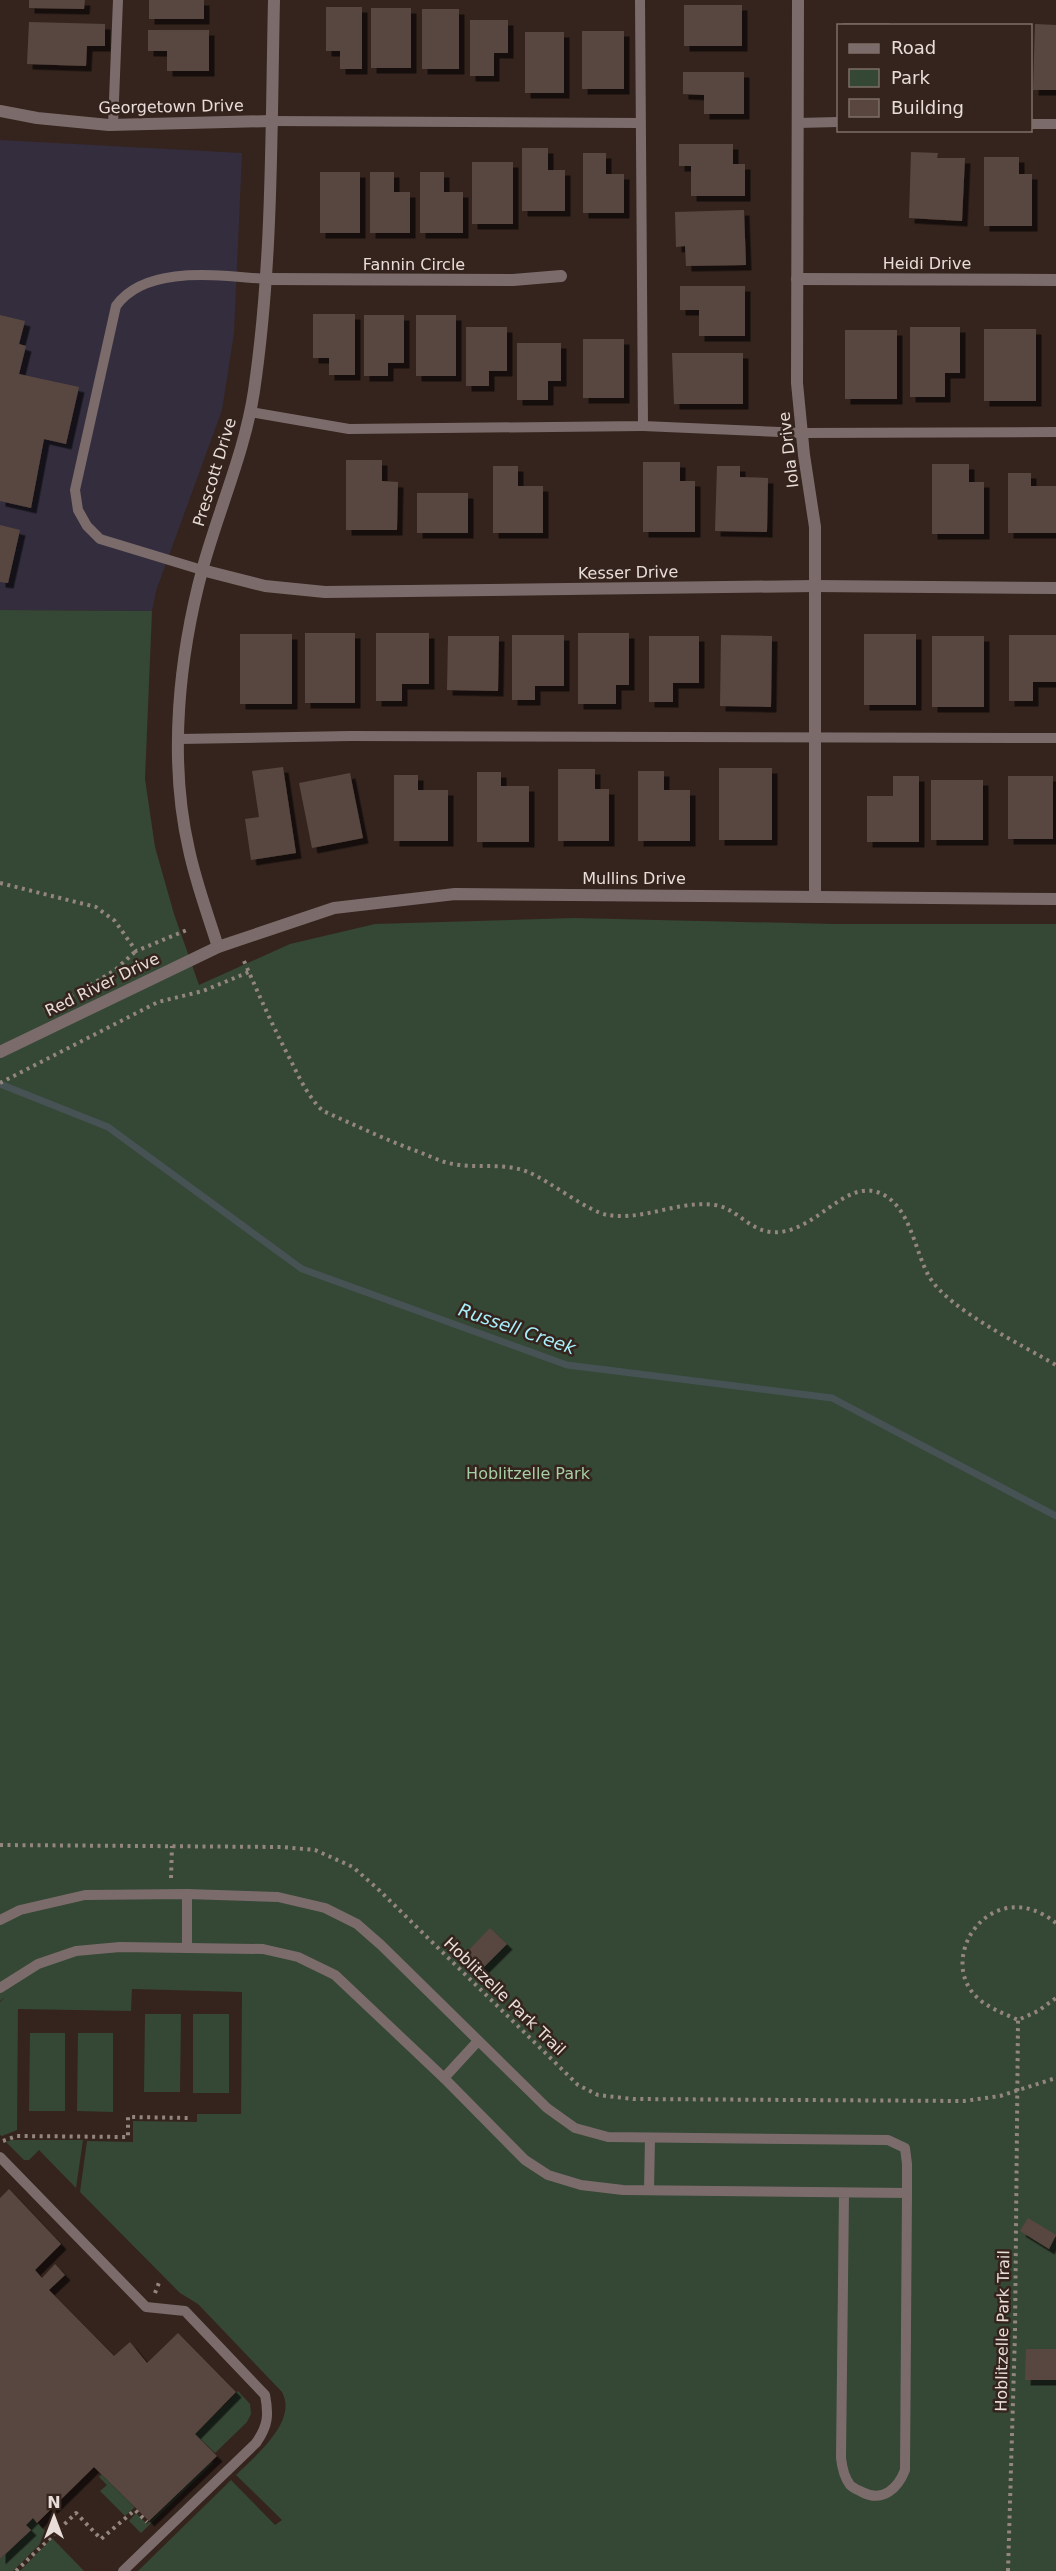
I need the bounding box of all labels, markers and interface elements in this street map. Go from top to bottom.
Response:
legend [837,24,1032,132]
text: Road [891,37,936,58]
text: Park [891,67,930,88]
street label: Georgetown Drive [98,96,244,117]
text: Building [891,97,964,118]
street label: Heidi Drive [883,254,971,273]
street label: Fannin Circle [363,255,465,274]
street label: Iola Drive [774,411,803,489]
street label: Prescott Drive [189,416,240,529]
street label: Kesser Drive [578,562,678,583]
street label: Mullins Drive [582,869,686,888]
street label: Red River Drive [42,949,162,1020]
water label: Russell Creek [456,1299,580,1359]
park label: Hoblitzelle Park [466,1464,591,1483]
street label: Hoblitzelle Park Trail [440,1933,569,2059]
street label: Hoblitzelle Park Trail [992,2250,1013,2412]
north arrow [24,2487,84,2547]
text: N [47,2493,61,2512]

